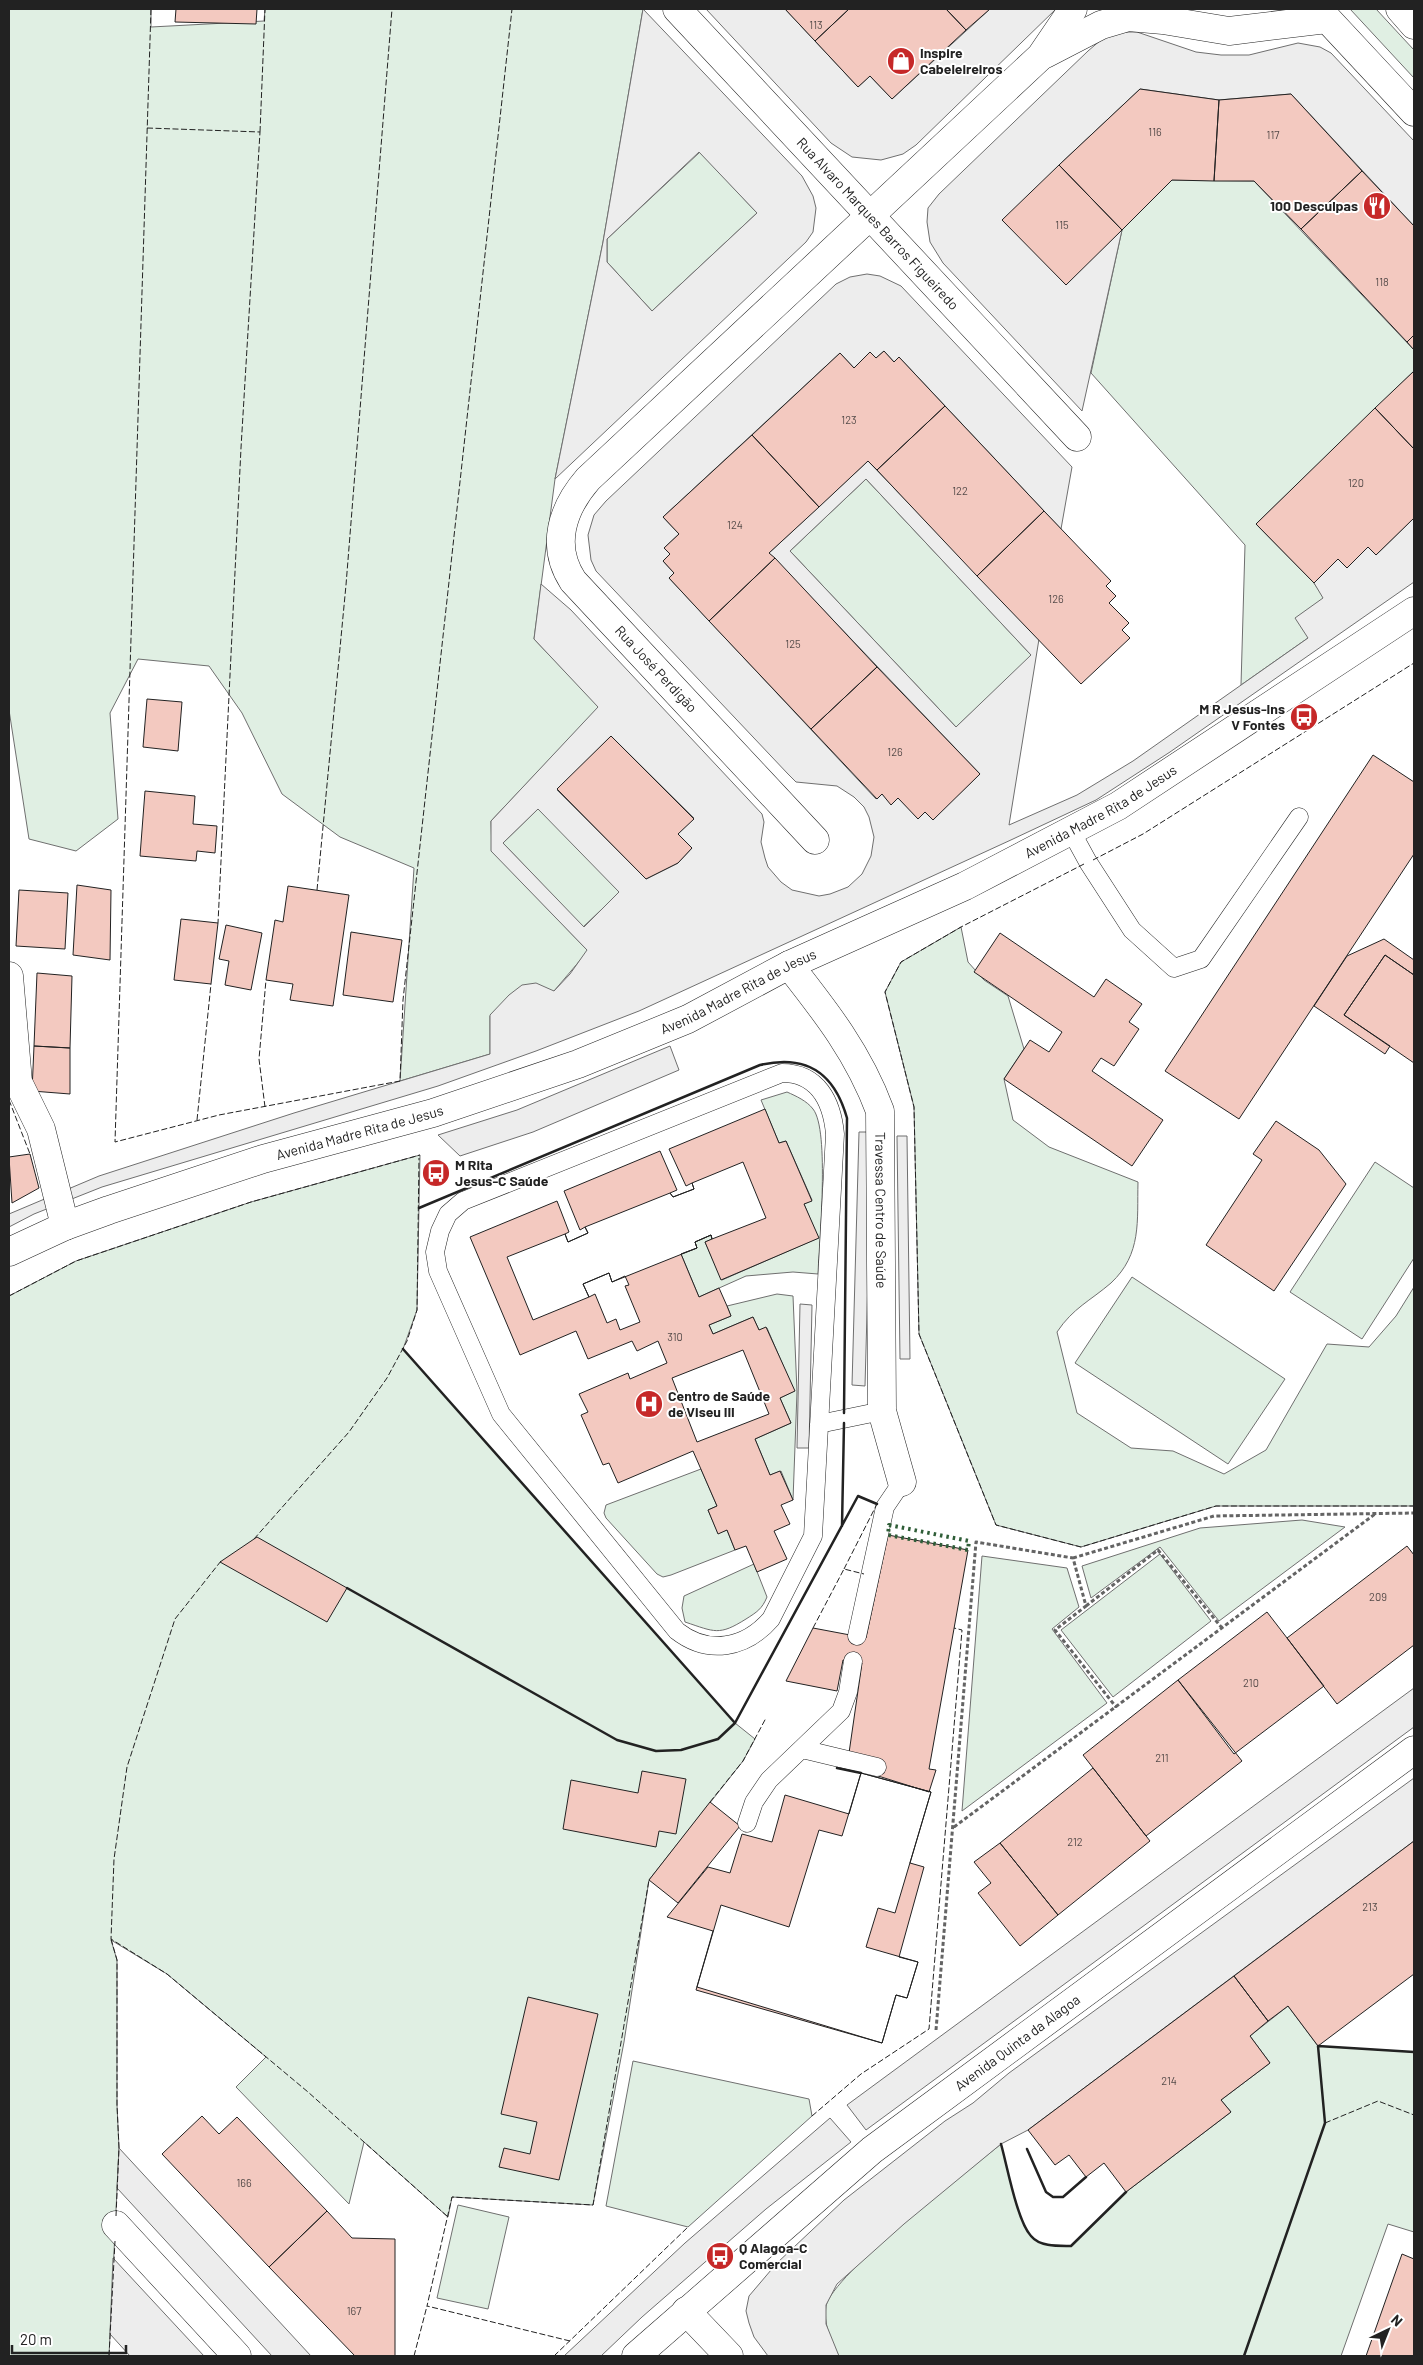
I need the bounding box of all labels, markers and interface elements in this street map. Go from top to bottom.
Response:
house number: 113 [809,18,823,31]
place label: Inspire Cabeleireiros [920,44,1002,77]
shop icon: Inspire Cabeleireiros [886,46,916,76]
house number: 116 [1148,125,1162,138]
house number: 117 [1267,128,1279,141]
street label: Rua Alvaro Marques Barros Figueiredo [793,134,963,313]
restaurant icon: 100 Desculpas [1362,191,1392,221]
place label: 100 Desculpas [1270,197,1358,214]
house number: 115 [1055,218,1069,231]
house number: 118 [1375,275,1389,288]
house number: 123 [841,413,857,426]
house number: 120 [1348,476,1364,489]
house number: 122 [952,484,968,497]
house number: 124 [727,518,743,531]
house number: 126 [1048,592,1064,605]
street label: Rua José Perdigão [612,622,701,716]
house number: 125 [785,637,801,650]
place label: M R Jesus-Ins V Fontes [1199,700,1285,733]
bus stop icon: M R Jesus-Ins V Fontes [1289,702,1319,732]
house number: 126 [887,745,903,758]
street label: Avenida Madre Rita de Jesus [1022,761,1180,861]
street label: Avenida Madre Rita de Jesus [658,945,819,1037]
street label: Avenida Madre Rita de Jesus [274,1101,446,1163]
street label: Travessa Centro de Saúde [872,1132,890,1288]
place label: M Rita Jesus-C Saúde [455,1156,549,1189]
bus stop icon: M Rita Jesus-C Saúde [421,1158,451,1188]
house number: 310 [667,1330,683,1343]
place label: Centro de Saúde de Viseu III [668,1387,770,1420]
hospital icon: Centro de Saúde de Viseu III [634,1389,664,1419]
house number: 209 [1369,1590,1387,1603]
house number: 210 [1243,1676,1259,1689]
house number: 211 [1155,1751,1169,1764]
house number: 212 [1067,1835,1083,1848]
house number: 213 [1362,1900,1378,1913]
street label: Avenida Quinta da Alagoa [951,1990,1083,2094]
house number: 214 [1161,2074,1177,2087]
house number: 166 [236,2176,252,2189]
place label: Q Alagoa-C Comercial [739,2239,808,2272]
bus stop icon: Q Alagoa-C Comercial [705,2241,735,2271]
house number: 167 [347,2304,361,2317]
north arrow [1363,2305,1413,2355]
text: N [1388,2311,1406,2330]
scale bar [12,2322,126,2354]
text: 20 m [20,2330,52,2348]

